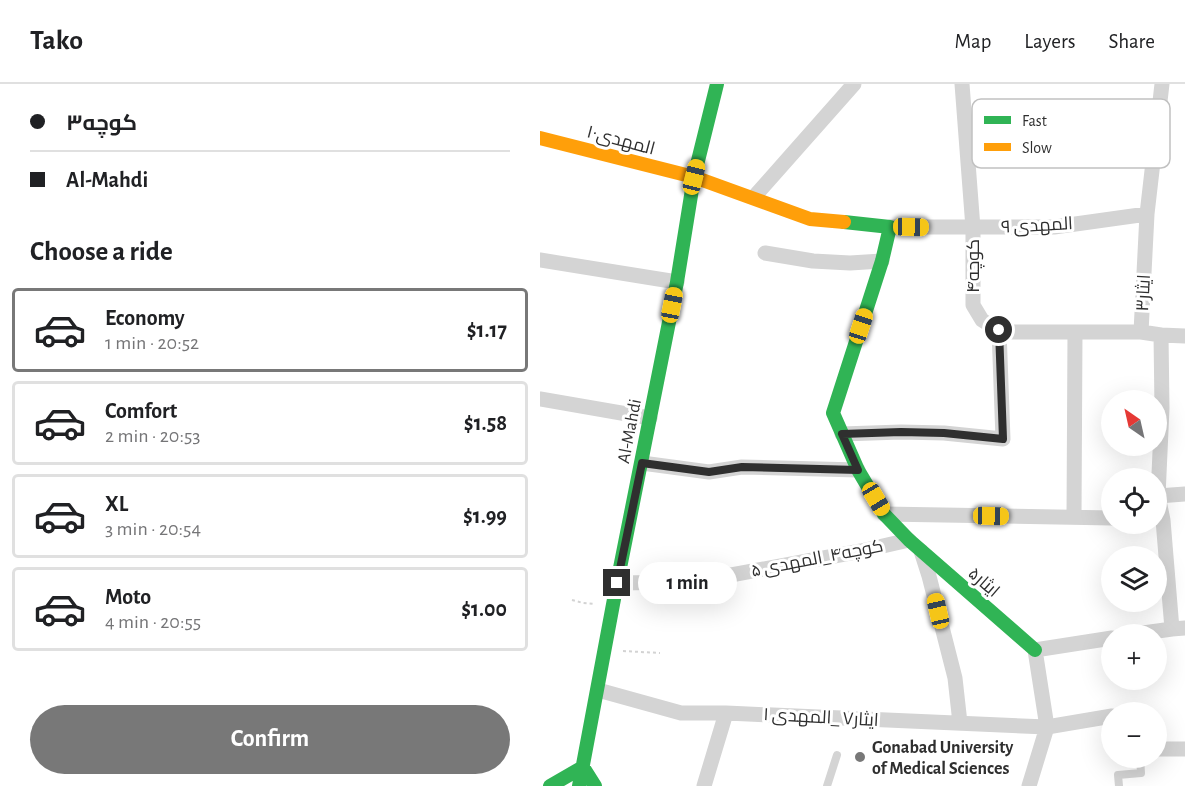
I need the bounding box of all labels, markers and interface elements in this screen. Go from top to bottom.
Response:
text: Tako [30,27,83,55]
text: Map [955,31,991,52]
text: Layers [1024,31,1075,52]
text: Share [1108,31,1155,52]
legend [972,99,1170,168]
text: کوچه۳ [66,112,137,134]
text: Fast [1022,113,1047,129]
street label: المهدی۱۰ [585,123,657,160]
text: Slow [1022,140,1052,156]
car [681,157,707,197]
text: Al-Mahdi [66,169,148,191]
street label: المهدی ۹ [1001,215,1073,238]
car [893,218,929,236]
text: Choose a ride [30,238,173,265]
street label: کوچه۴ [965,239,985,293]
street label: ایثار۳ [1133,274,1155,312]
car [660,286,684,324]
icon: car [33,303,87,357]
car [847,306,875,346]
text: Economy [105,307,185,329]
route start [985,316,1012,343]
text: $1.17 [467,319,507,341]
text: 1 min · 20:52 [105,333,199,353]
north arrow [1101,390,1167,456]
map controls [1101,390,1167,768]
icon: car [33,396,87,450]
street label: Al-Mahdi [615,397,645,465]
text: Comfort [105,400,177,422]
text: $1.58 [464,412,507,434]
text: 2 min · 20:53 [105,426,201,446]
button: locate [1101,468,1167,534]
car [859,479,893,519]
icon: car [33,489,87,543]
text: XL [105,493,128,515]
text: $1.99 [463,505,507,527]
car [973,507,1009,525]
text: 3 min · 20:54 [105,519,201,539]
street label: کوچه۴_المهدی ۵ [749,537,885,583]
button: layers [1101,546,1167,612]
callout: 1 min [638,562,737,604]
street label: ایثار۵ [964,564,1003,602]
route end [603,569,630,596]
text: 1 min [666,573,709,593]
icon: car [33,582,87,636]
text: Moto [105,586,151,608]
car [925,591,951,631]
text: $1.00 [461,598,507,620]
text: 4 min · 20:55 [105,612,201,632]
button: + [1101,624,1167,690]
button: − [1101,702,1167,768]
button: Confirm [30,705,510,774]
street label: ایثار۷ _المهدی ۱ [763,705,879,731]
place label: Gonabad University of Medical Sciences [872,739,1014,778]
marker: Gonabad University of Medical Sciences [853,750,867,764]

